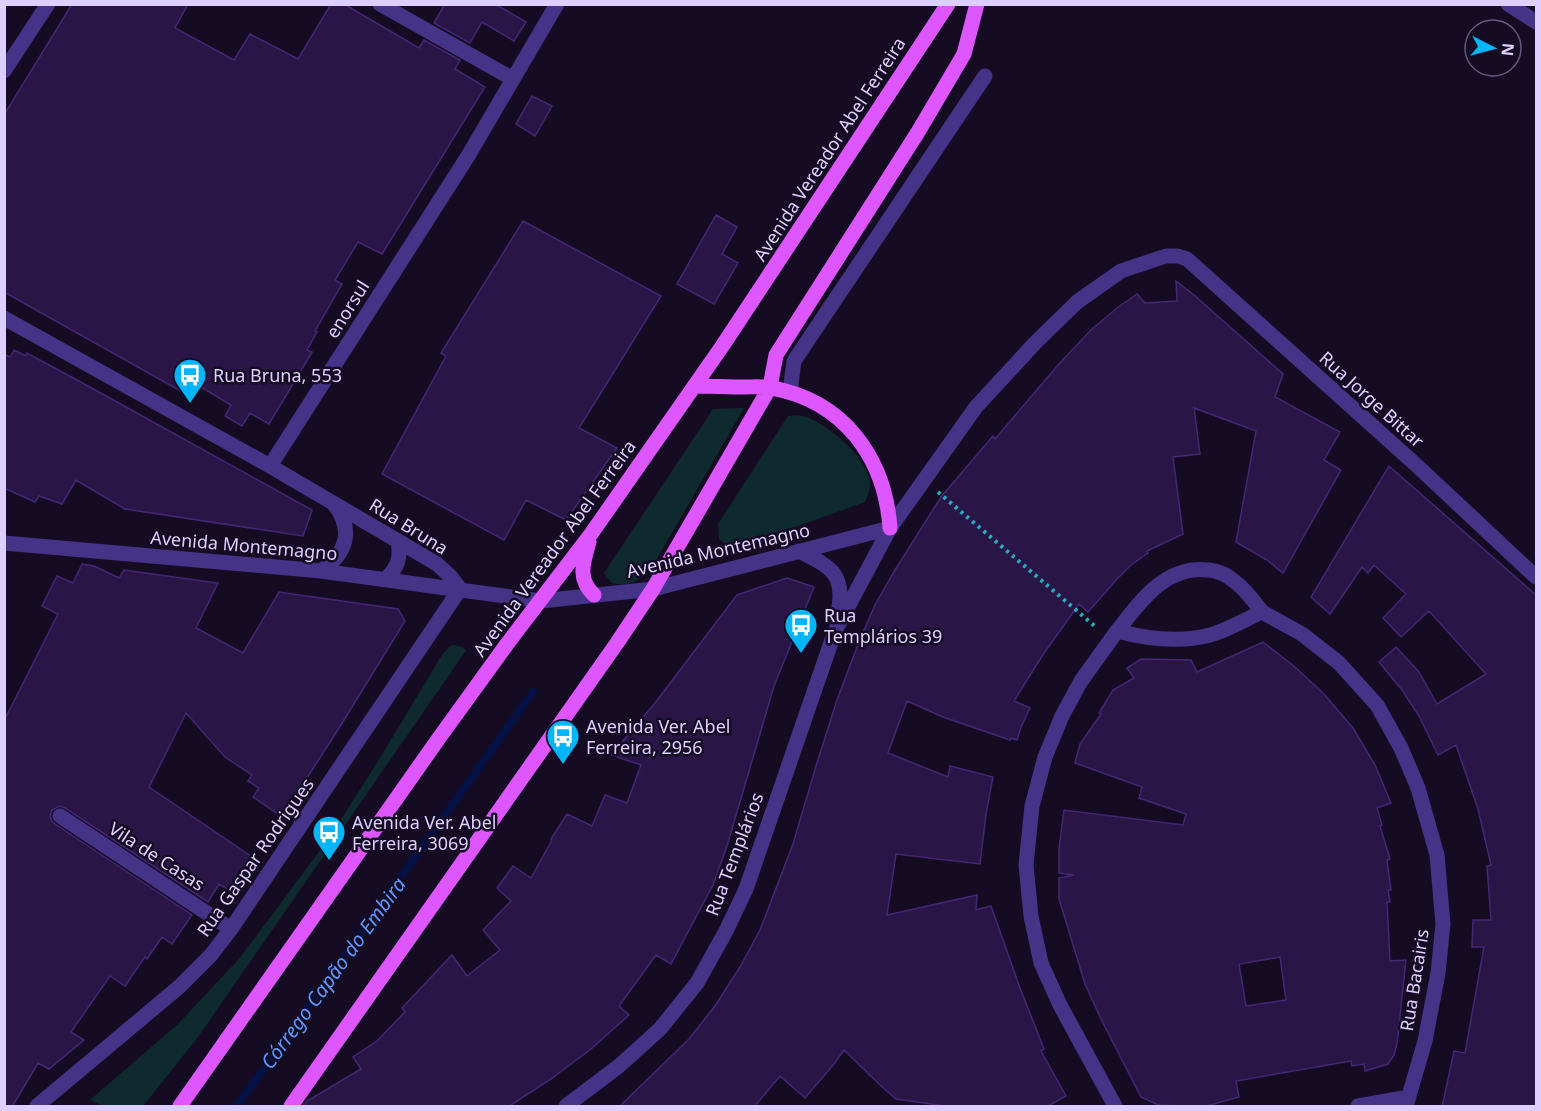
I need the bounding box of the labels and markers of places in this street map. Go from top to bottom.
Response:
bus stop icon: Rua Bruna, 553 [172,357,208,404]
place label: Rua Bruna, 553 [213,363,342,387]
place label: Rua Templários 39 [824,603,942,648]
bus stop icon: Rua Templários 39 [783,607,819,654]
place label: Avenida Ver. Abel Ferreira, 2956 [586,714,730,759]
bus stop icon: Avenida Ver. Abel Ferreira, 2956 [545,718,581,765]
place label: Avenida Ver. Abel Ferreira, 3069 [352,810,496,855]
bus stop icon: Avenida Ver. Abel Ferreira, 3069 [311,814,347,861]

